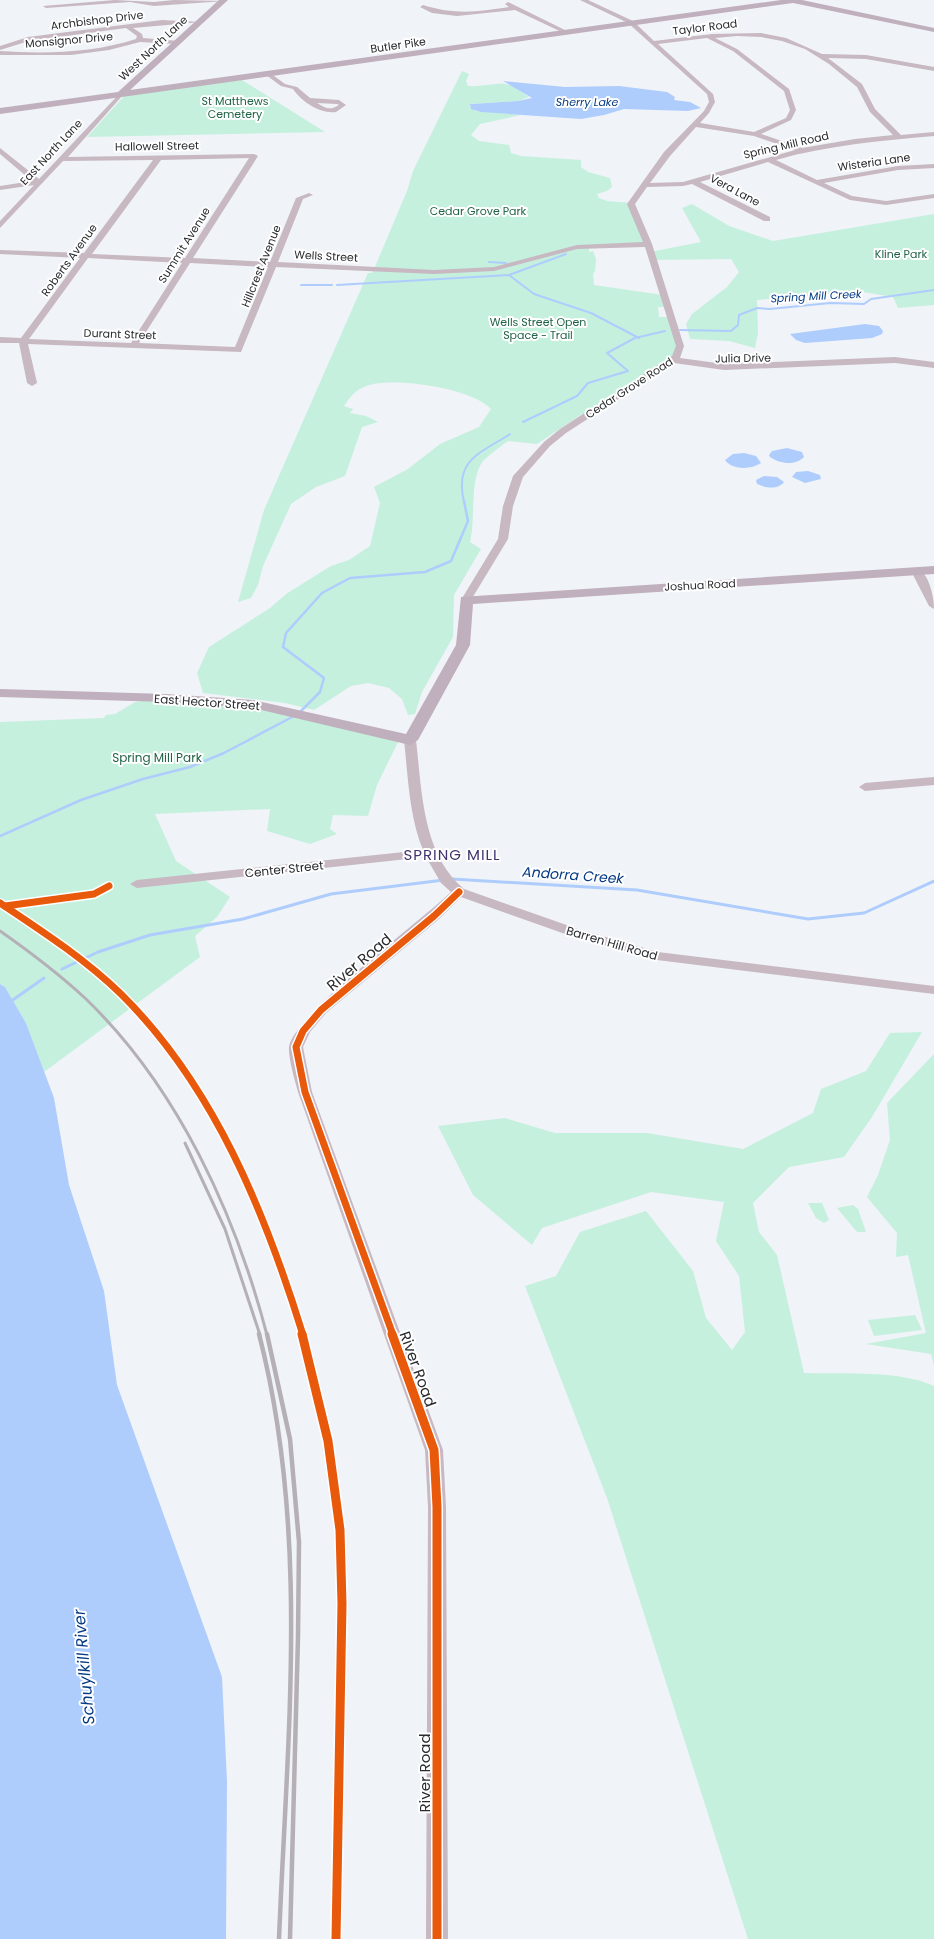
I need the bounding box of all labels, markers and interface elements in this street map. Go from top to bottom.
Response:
street label: Archbishop Drive [50,6,144,34]
street label: West North Lane [115,12,191,84]
street label: Taylor Road [672,15,738,39]
street label: Monsignor Drive [24,28,114,52]
street label: Butler Pike [369,33,427,57]
park label: St Matthews Cemetery [202,93,269,122]
water label: Sherry Lake [556,94,618,110]
street label: East North Lane [16,115,86,188]
street label: Spring Mill Road [742,127,830,163]
street label: Hallowell Street [115,137,199,155]
street label: Wisteria Lane [837,149,912,175]
street label: Vera Lane [707,170,763,210]
park label: Cedar Grove Park [430,203,527,219]
street label: Summit Avenue [154,204,214,286]
street label: Roberts Avenue [37,220,101,300]
street label: Hillcrest Avenue [237,222,285,309]
street label: Wells Street [294,246,358,266]
park label: Kline Park [875,246,928,262]
water label: Spring Mill Creek [770,286,863,306]
park label: Wells Street Open Space - Trail [490,314,586,343]
street label: Durant Street [83,325,157,343]
street label: Julia Drive [715,350,771,366]
street label: Cedar Grove Road [582,354,676,422]
street label: Joshua Road [664,575,736,595]
street label: East Hector Street [154,690,260,714]
park label: Spring Mill Park [112,749,203,766]
district label: SPRING MILL [403,844,501,865]
street label: Center Street [244,856,324,882]
water label: Andorra Creek [521,861,625,889]
street label: Barren Hill Road [564,922,660,964]
street label: River Road [322,929,396,995]
street label: River Road [395,1328,441,1410]
water label: Schuylkill River [67,1607,101,1726]
street label: River Road [414,1733,435,1813]

